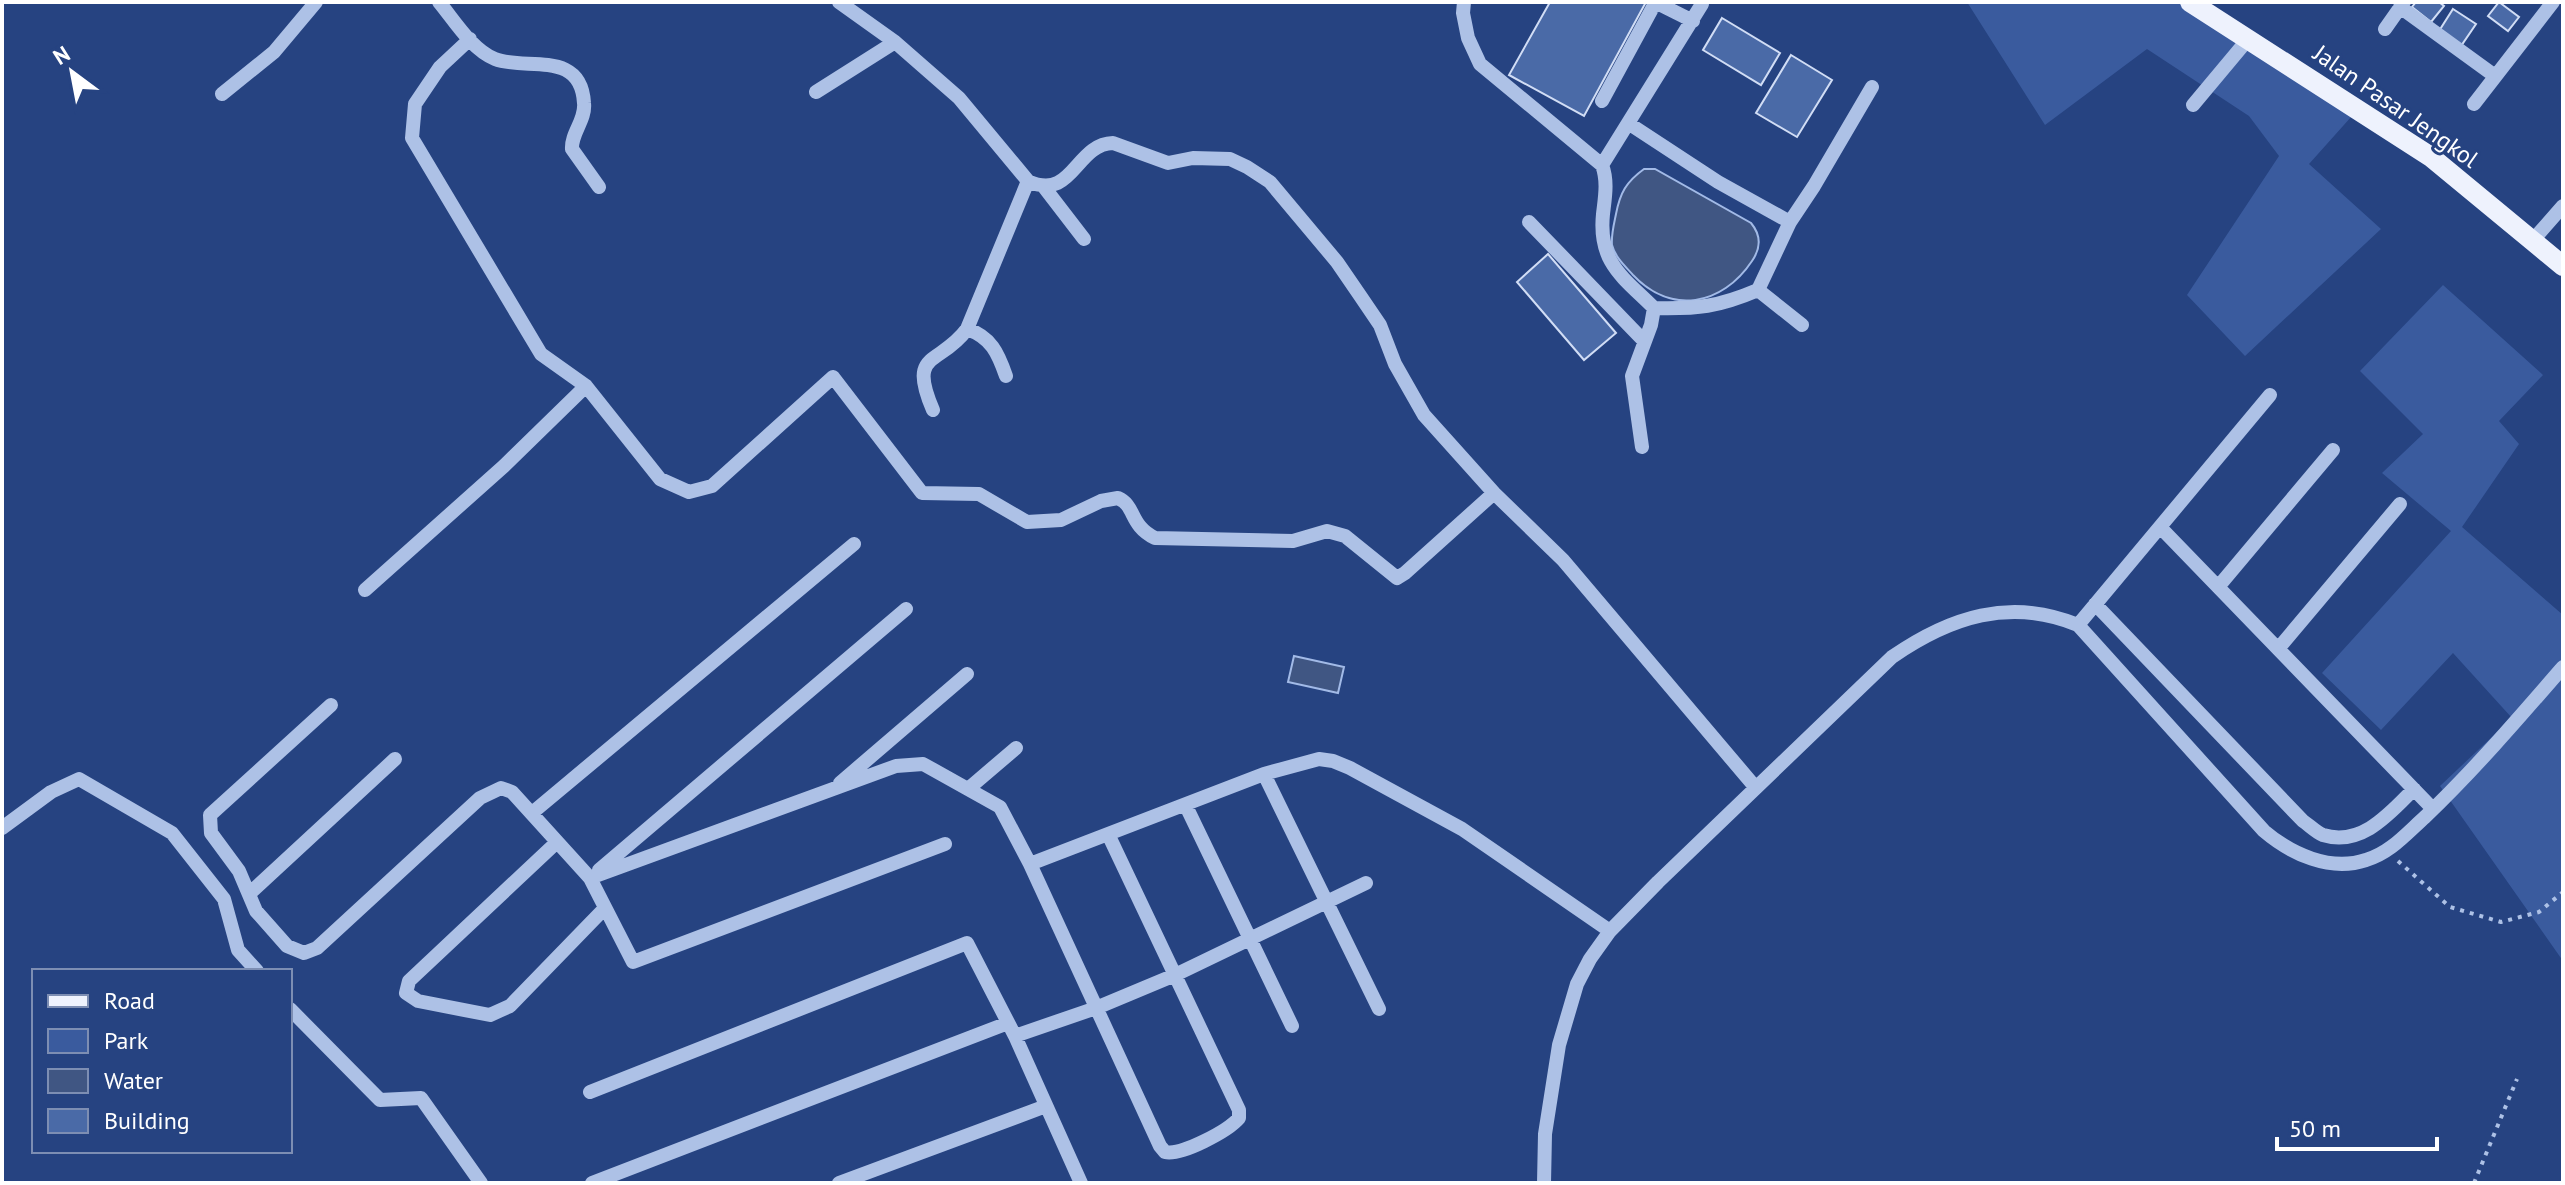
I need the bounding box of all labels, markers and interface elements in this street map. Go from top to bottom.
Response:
north arrow [32,32,112,112]
street label: Jalan Pasar Jengkol [2307,37,2485,175]
text: N [48,39,75,71]
legend [32,969,292,1153]
text: Road [104,985,155,1016]
text: Park [104,1025,149,1056]
text: Water [104,1065,163,1096]
scale bar [2277,1101,2437,1151]
text: Building [104,1105,190,1136]
text: 50 m [2289,1113,2341,1144]

